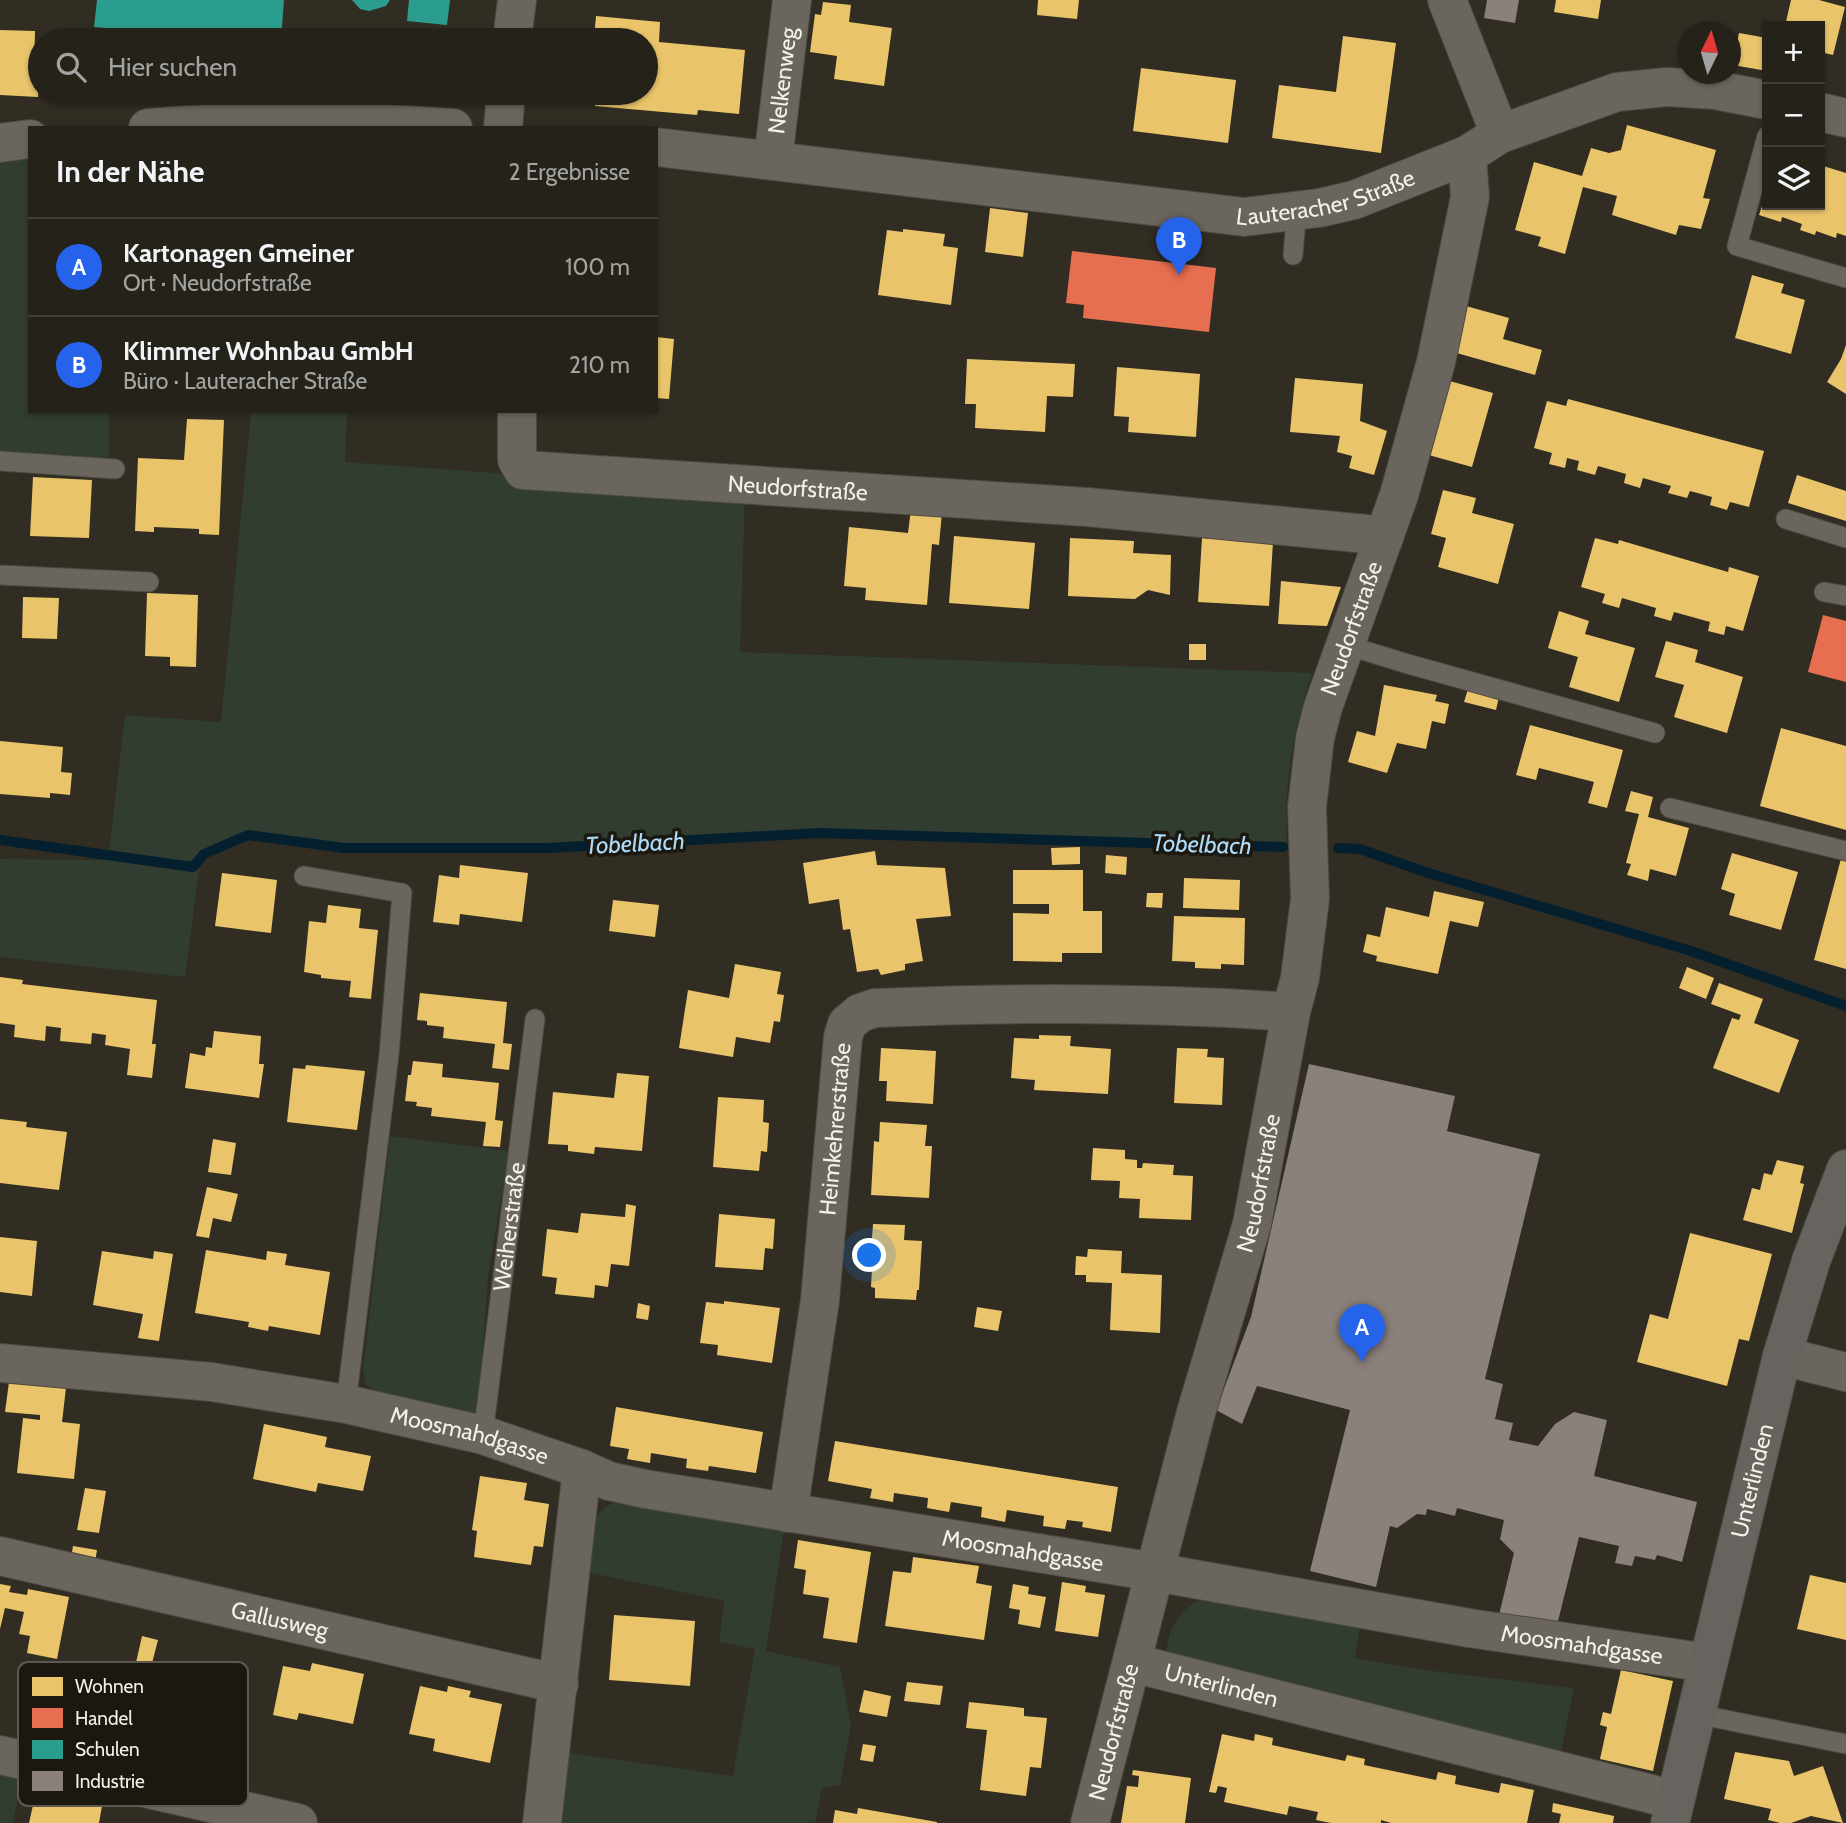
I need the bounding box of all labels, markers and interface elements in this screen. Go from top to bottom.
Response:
north arrow [1678,21,1741,84]
map controls [1762,21,1825,210]
button: + [1762,21,1825,84]
street label: Nelkenweg [762,25,803,135]
search box [28,28,658,105]
icon: search [52,48,90,86]
text: Hier suchen [108,51,237,83]
button: − [1762,84,1825,147]
button: layers [1762,147,1825,210]
text: In der Nähe [56,153,205,190]
text: 2 Ergebnisse [509,158,630,186]
street label: Lauteracher Straße [1235,163,1419,231]
pin: B [1156,217,1202,275]
text: Kartonagen Gmeiner [123,237,354,269]
text: A [72,253,86,281]
text: 100 m [565,253,630,281]
text: Ort · Neudorfstraße [123,269,312,297]
text: Klimmer Wohnbau GmbH [123,335,414,367]
text: B [72,351,86,379]
text: 210 m [569,351,630,379]
text: Büro · Lauteracher Straße [123,367,367,395]
street label: Neudorfstraße [727,469,869,507]
street label: Neudorfstraße [1314,557,1388,699]
water label: Tobelbach [585,826,685,860]
water label: Tobelbach [1152,828,1252,860]
street label: Heimkehrerstraße [813,1041,856,1217]
street label: Neudorfstraße [1230,1111,1286,1256]
street label: Weiherstraße [487,1160,531,1293]
your location [852,1238,886,1272]
pin: A [1339,1304,1385,1362]
street label: Moosmahdgasse [388,1400,552,1471]
street label: Unterlinden [1725,1421,1779,1541]
street label: Moosmahdgasse [940,1524,1106,1577]
street label: Gallusweg [228,1595,332,1645]
street label: Moosmahdgasse [1499,1619,1665,1670]
street label: Unterlinden [1161,1657,1281,1713]
street label: Neudorfstraße [1082,1660,1145,1803]
legend [18,1662,248,1806]
text: Wohnen [75,1675,144,1698]
text: Handel [75,1707,133,1730]
text: Schulen [75,1738,140,1761]
text: Industrie [75,1770,145,1793]

